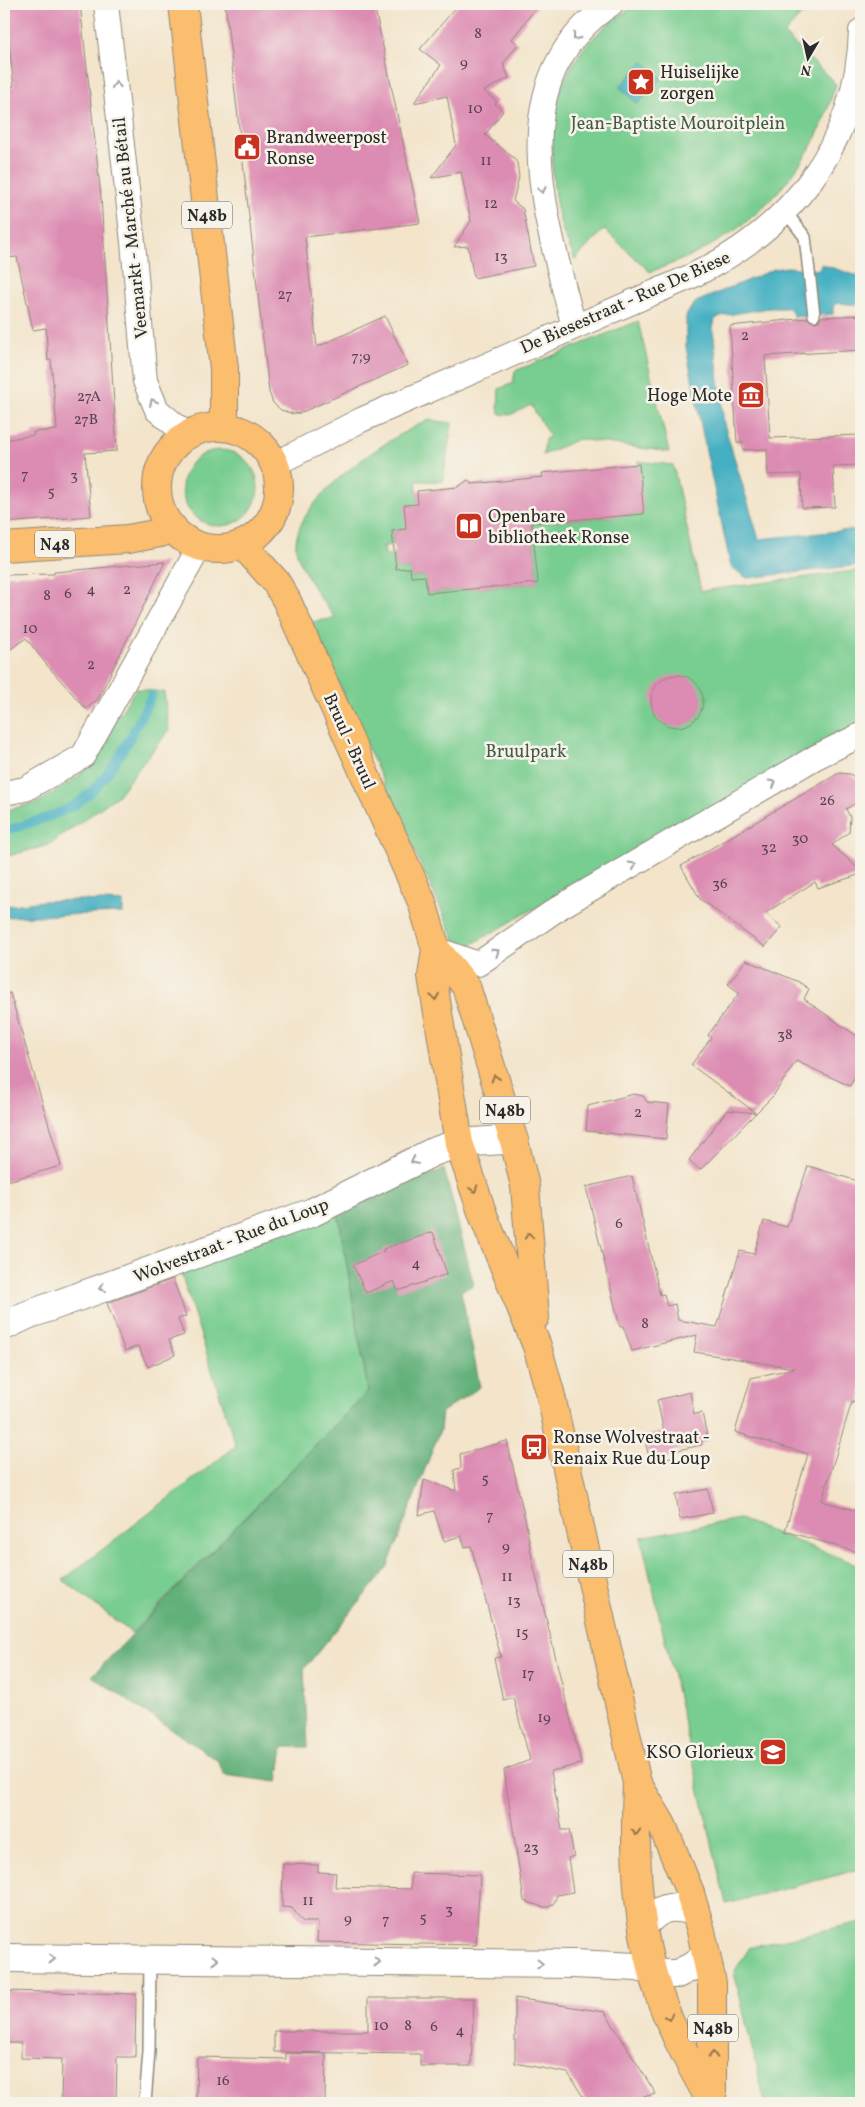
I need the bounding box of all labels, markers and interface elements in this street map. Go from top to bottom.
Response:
house number: 8 [474,24,482,45]
one-way arrow [573,31,581,40]
north arrow [782,32,832,82]
house number: 9 [460,53,468,74]
text: N [800,59,813,80]
place label: Huiselijke zorgen [660,61,739,107]
place icon: Huiselijke zorgen [626,67,656,97]
one-way arrow [111,80,122,88]
house number: 10 [468,99,482,120]
park label: Jean-Baptiste Mouroitplein [571,112,786,137]
street label: Veemarkt - Marché au Bétail [107,116,156,340]
place label: Brandweerpost Ronse [266,126,387,172]
public building icon: Brandweerpost Ronse [232,132,262,162]
house number: 11 [480,151,492,172]
one-way arrow [537,186,547,195]
house number: 12 [484,194,498,215]
road number: N48b [182,202,232,228]
street label: De Biesestraat - Rue De Biese [517,246,735,361]
house number: 13 [494,247,508,268]
house number: 27 [278,285,292,306]
house number: 2 [741,326,749,347]
house number: 7;9 [352,347,371,368]
museum icon: Hoge Mote [736,380,766,410]
place label: Hoge Mote [647,384,732,409]
house number: 27A [77,387,101,408]
one-way arrow [149,398,159,407]
house number: 27B [74,410,98,431]
house number: 7 [21,465,29,486]
house number: 3 [70,466,78,487]
house number: 5 [47,482,55,503]
place label: Openbare bibliotheek Ronse [488,505,629,551]
library icon: Openbare bibliotheek Ronse [454,511,484,541]
road number: N48 [35,530,75,558]
house number: 4 [87,580,96,601]
house number: 2 [123,580,131,601]
house number: 6 [64,584,72,605]
house number: 8 [43,586,51,607]
house number: 10 [23,619,37,640]
house number: 2 [87,655,95,676]
street label: Bruul - Bruul [316,690,381,794]
park label: Bruulpark [485,740,567,765]
one-way arrow [768,779,777,789]
house number: 26 [819,791,835,812]
house number: 30 [792,829,808,850]
house number: 32 [761,838,777,859]
one-way arrow [627,861,636,871]
house number: 36 [712,874,728,895]
one-way arrow [490,949,500,958]
one-way arrow [430,992,440,1001]
house number: 38 [777,1025,793,1046]
one-way arrow [490,1074,500,1082]
road number: N48b [480,1096,530,1124]
house number: 2 [634,1103,642,1124]
one-way arrow [411,1155,420,1165]
one-way arrow [469,1184,479,1193]
street label: Wolvestraat - Rue du Loup [130,1193,333,1290]
house number: 6 [615,1214,623,1235]
one-way arrow [524,1232,535,1240]
house number: 4 [412,1254,421,1275]
one-way arrow [98,1282,107,1292]
house number: 8 [641,1314,649,1335]
place label: Ronse Wolvestraat - Renaix Rue du Loup [553,1426,710,1472]
bus stop icon: Ronse Wolvestraat - Renaix Rue du Loup [519,1432,549,1462]
house number: 5 [481,1469,489,1490]
house number: 7 [486,1506,494,1527]
house number: 9 [502,1537,510,1558]
road number: N48b [563,1550,613,1578]
house number: 11 [501,1567,513,1588]
house number: 13 [507,1591,521,1612]
house number: 15 [515,1623,529,1644]
house number: 17 [521,1664,535,1685]
house number: 19 [537,1708,551,1729]
school or university icon: KSO Glorieux [758,1737,788,1767]
place label: KSO Glorieux [646,1741,754,1766]
one-way arrow [630,1828,641,1836]
house number: 23 [523,1838,539,1859]
house number: 11 [302,1891,314,1912]
house number: 3 [445,1900,453,1921]
house number: 5 [419,1908,427,1929]
house number: 9 [344,1909,352,1930]
house number: 7 [382,1910,390,1931]
one-way arrow [49,1953,57,1964]
one-way arrow [212,1955,219,1965]
one-way arrow [374,1957,382,1967]
one-way arrow [536,1958,544,1969]
one-way arrow [663,2012,674,2021]
road number: N48b [688,2015,738,2042]
house number: 10 [374,2016,388,2037]
house number: 8 [404,2016,412,2037]
house number: 6 [430,2017,438,2038]
house number: 4 [456,2021,465,2042]
one-way arrow [708,2050,718,2058]
house number: 16 [216,2071,230,2092]

